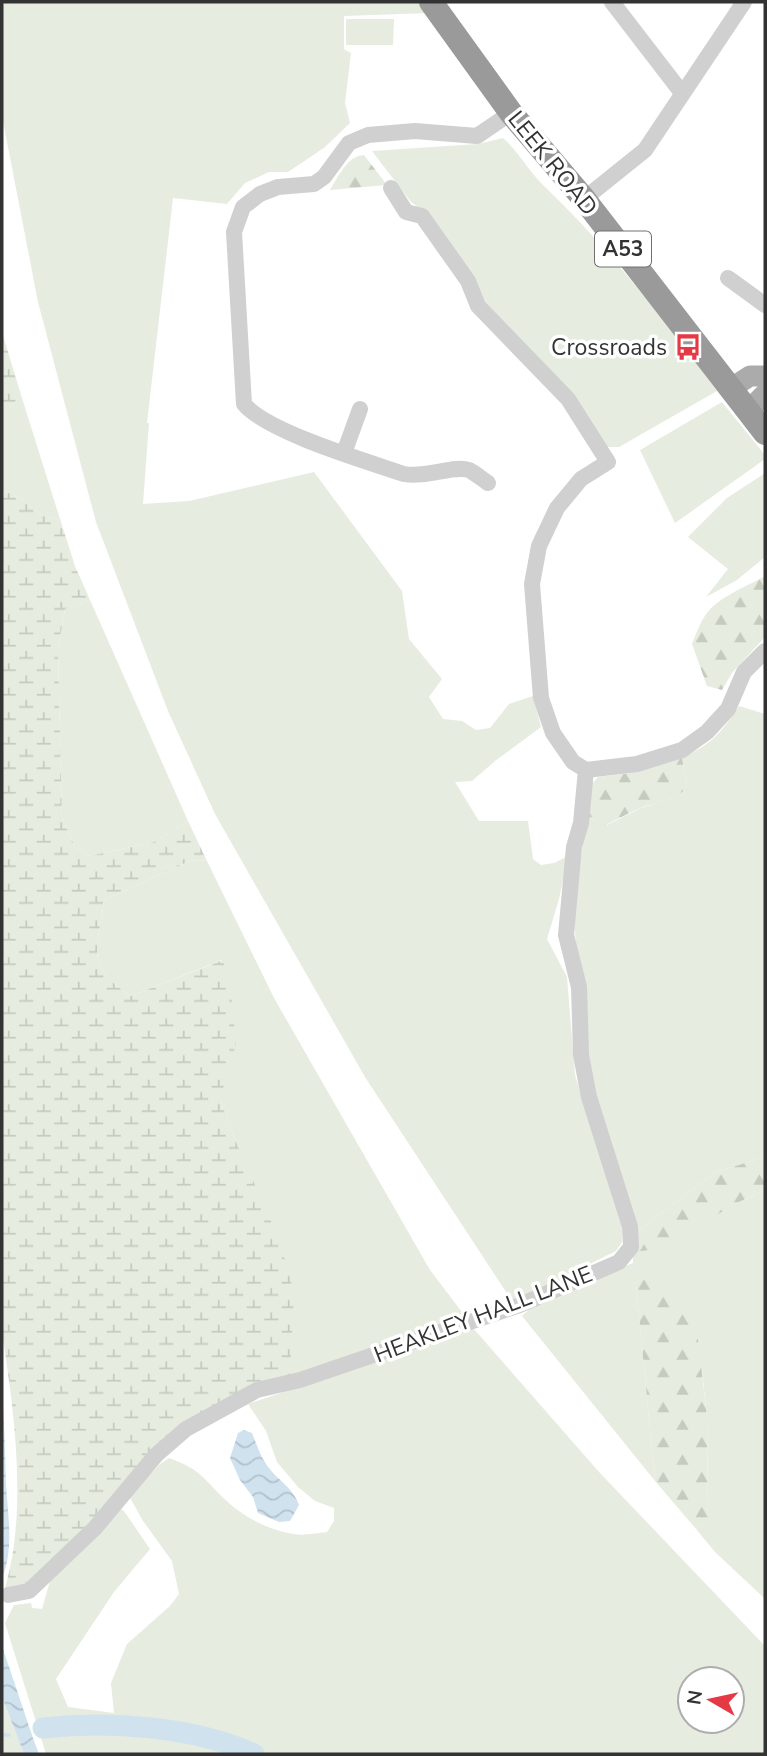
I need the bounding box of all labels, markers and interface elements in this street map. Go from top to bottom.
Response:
street label: LEEK ROAD [501,105,604,222]
road number: A53 [595,232,651,266]
place label: Crossroads [551,332,667,363]
bus stop icon: Crossroads [673,332,703,362]
street label: HEAKLEY HALL LANE [370,1259,597,1370]
north arrow [676,1665,746,1735]
text: N [681,1688,709,1707]

